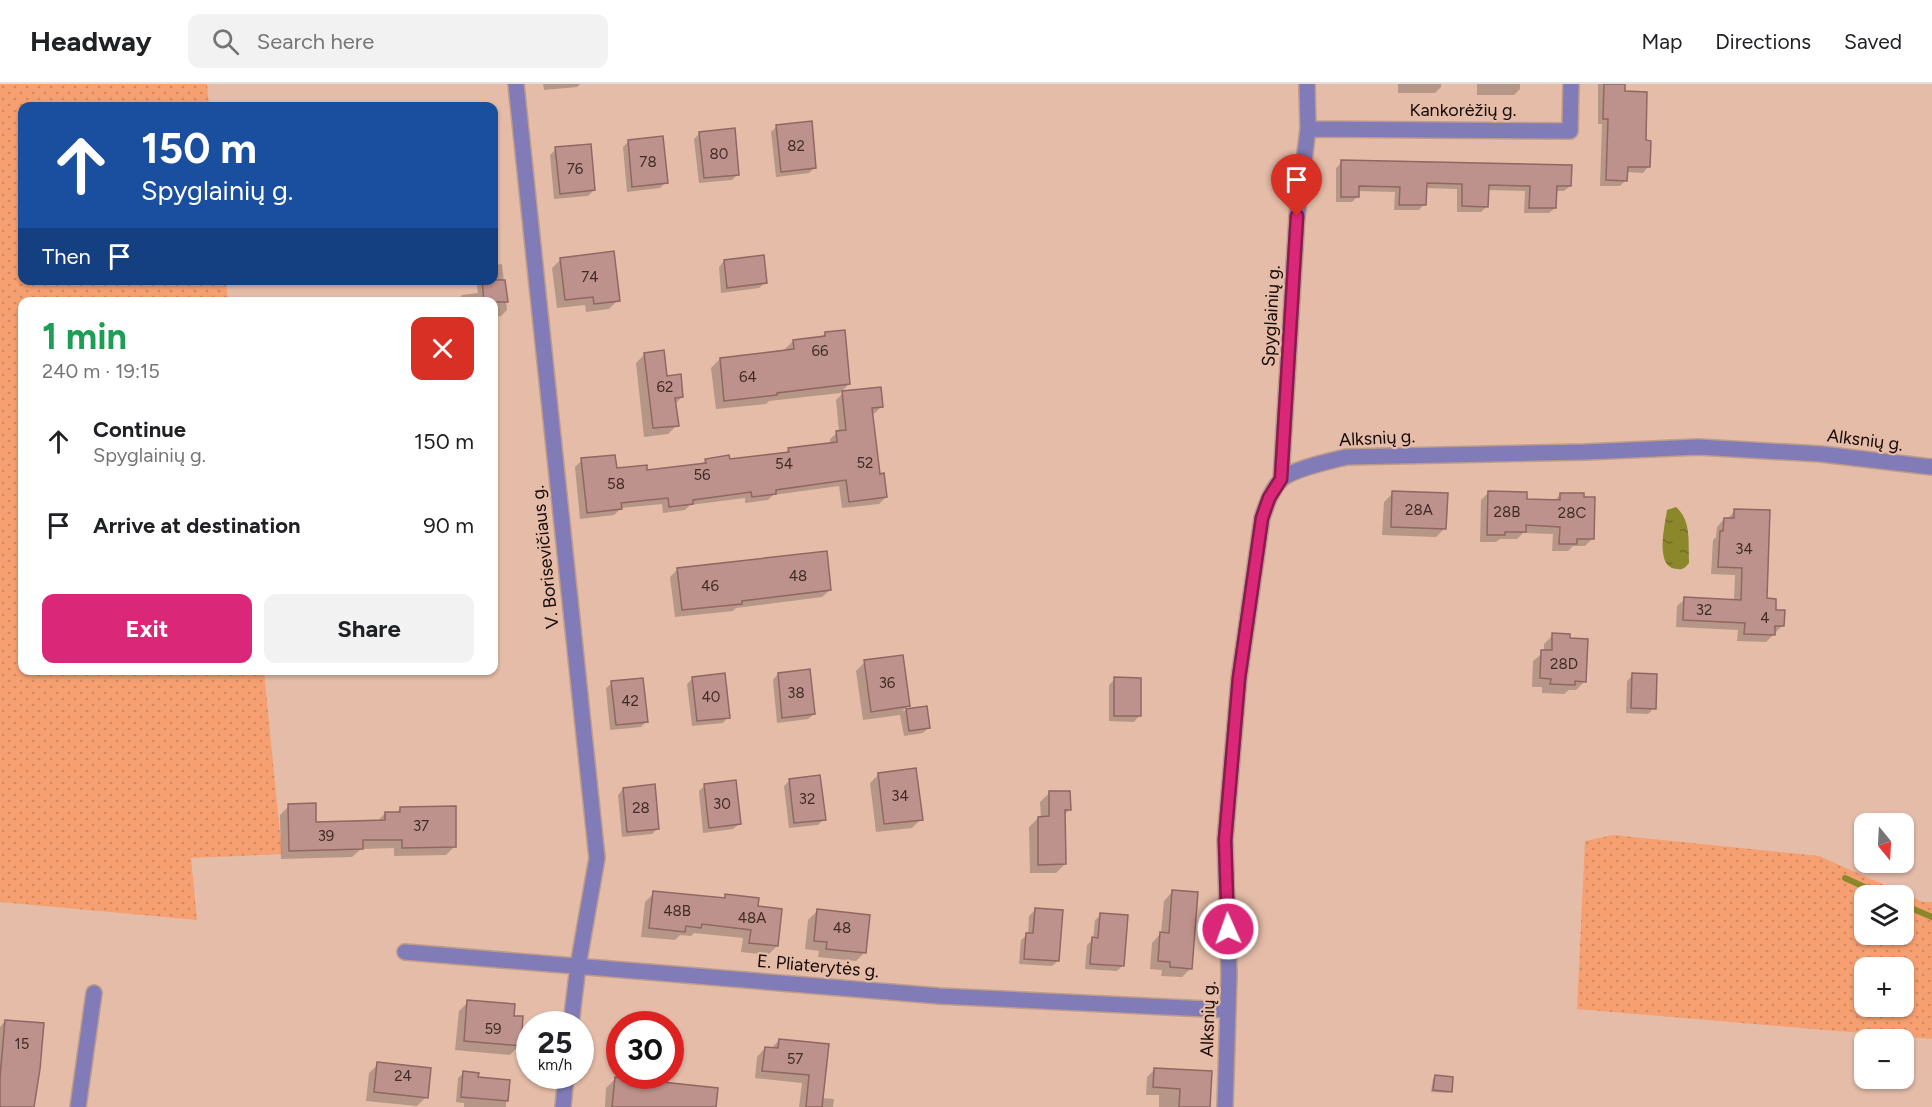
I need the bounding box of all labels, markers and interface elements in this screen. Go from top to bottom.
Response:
search box [188,14,608,68]
text: Headway [30,24,152,58]
icon: search [209,25,242,58]
text: Search here [257,28,374,55]
text: Map [1641,29,1682,54]
text: Directions [1715,29,1811,54]
text: Saved [1844,29,1902,54]
street label: Kankorėžių g. [1410,99,1516,121]
text: 150 m [141,123,257,174]
icon: ahead [42,126,120,204]
house number: 82 [787,137,805,155]
house number: 80 [710,145,728,163]
house number: 78 [639,153,657,171]
pin [1271,154,1322,216]
house number: 76 [567,160,584,178]
icon: arrive [1280,163,1313,196]
text: Spyglainių g. [141,174,293,207]
icon: arrive [103,240,136,273]
text: Then [42,243,91,270]
street label: Spyglainių g. [1257,265,1285,367]
house number: 74 [581,268,599,286]
text: 1 min [42,315,127,358]
button: close [411,317,474,380]
house number: 66 [812,342,829,360]
text: 240 m · 19:15 [42,359,160,383]
house number: 64 [739,368,757,386]
house number: 62 [657,378,673,396]
text: Continue [93,416,186,443]
street label: Alksnių g. [1826,424,1904,456]
icon: ahead [42,425,75,458]
street label: Alksnių g. [1338,425,1416,451]
text: 150 m [414,428,474,455]
text: Spyglainių g. [93,443,206,467]
house number: 52 [856,454,874,472]
house number: 54 [775,455,793,473]
house number: 56 [693,466,711,484]
house number: 58 [607,475,625,493]
street label: V. Borisevičiaus g. [527,484,563,630]
house number: 28A [1405,501,1433,519]
house number: 28B [1494,503,1520,521]
house number: 28C [1558,504,1586,522]
icon: arrive [42,509,75,542]
text: Arrive at destination [93,512,301,539]
text: 90 m [423,512,474,539]
house number: 34 [1735,540,1753,558]
house number: 48 [789,567,807,585]
house number: 46 [701,577,719,595]
button: Exit [42,594,252,663]
button: Share [264,594,474,663]
house number: 32 [1696,601,1712,619]
house number: 4 [1760,609,1770,627]
house number: 28D [1550,655,1578,673]
house number: 36 [879,674,896,692]
house number: 38 [787,684,805,702]
house number: 40 [702,688,720,706]
house number: 42 [621,692,639,710]
house number: 34 [891,787,909,805]
house number: 32 [799,790,815,808]
house number: 30 [713,795,731,813]
house number: 28 [632,799,650,817]
north arrow [1854,813,1914,873]
map controls [1854,813,1914,1089]
house number: 37 [413,817,429,835]
house number: 39 [318,827,334,845]
button: layers [1854,885,1914,945]
position arrow [1196,897,1260,961]
house number: 48B [663,902,691,920]
house number: 48A [738,909,766,927]
house number: 48 [833,919,851,937]
street label: E. Pliaterytės g. [756,950,880,982]
button: + [1854,957,1914,1017]
street label: Alksnių g. [1196,980,1220,1058]
speed limit sign: 30 [606,1011,684,1089]
house number: 59 [484,1020,502,1038]
text: 25 [538,1024,572,1061]
button: − [1854,1029,1914,1089]
house number: 15 [15,1035,29,1053]
house number: 57 [787,1050,803,1068]
text: km/h [538,1056,572,1074]
house number: 24 [394,1067,412,1085]

